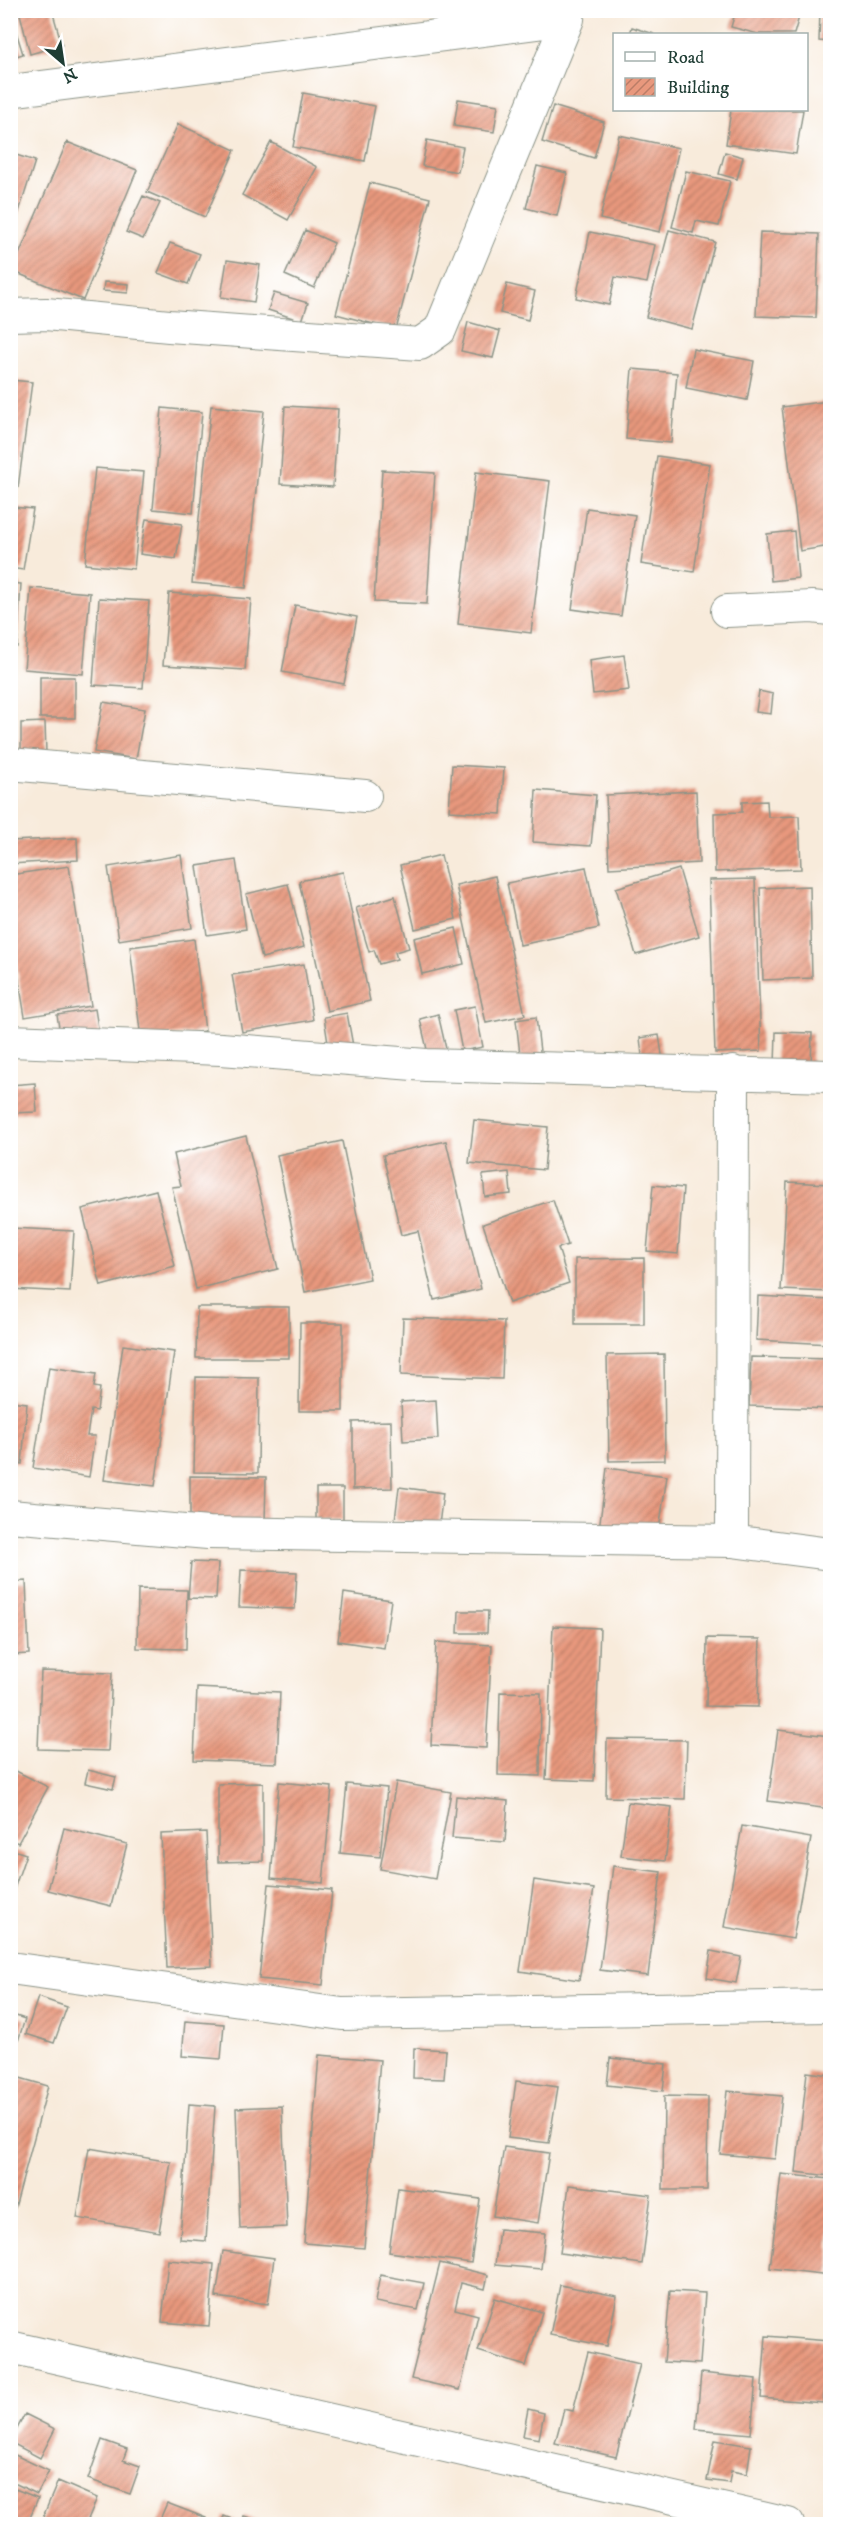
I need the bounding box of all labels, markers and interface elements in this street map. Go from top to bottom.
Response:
north arrow [33,33,93,93]
legend [613,33,808,111]
text: Road [667,47,704,69]
text: N [59,63,80,87]
text: Building [667,77,729,99]

